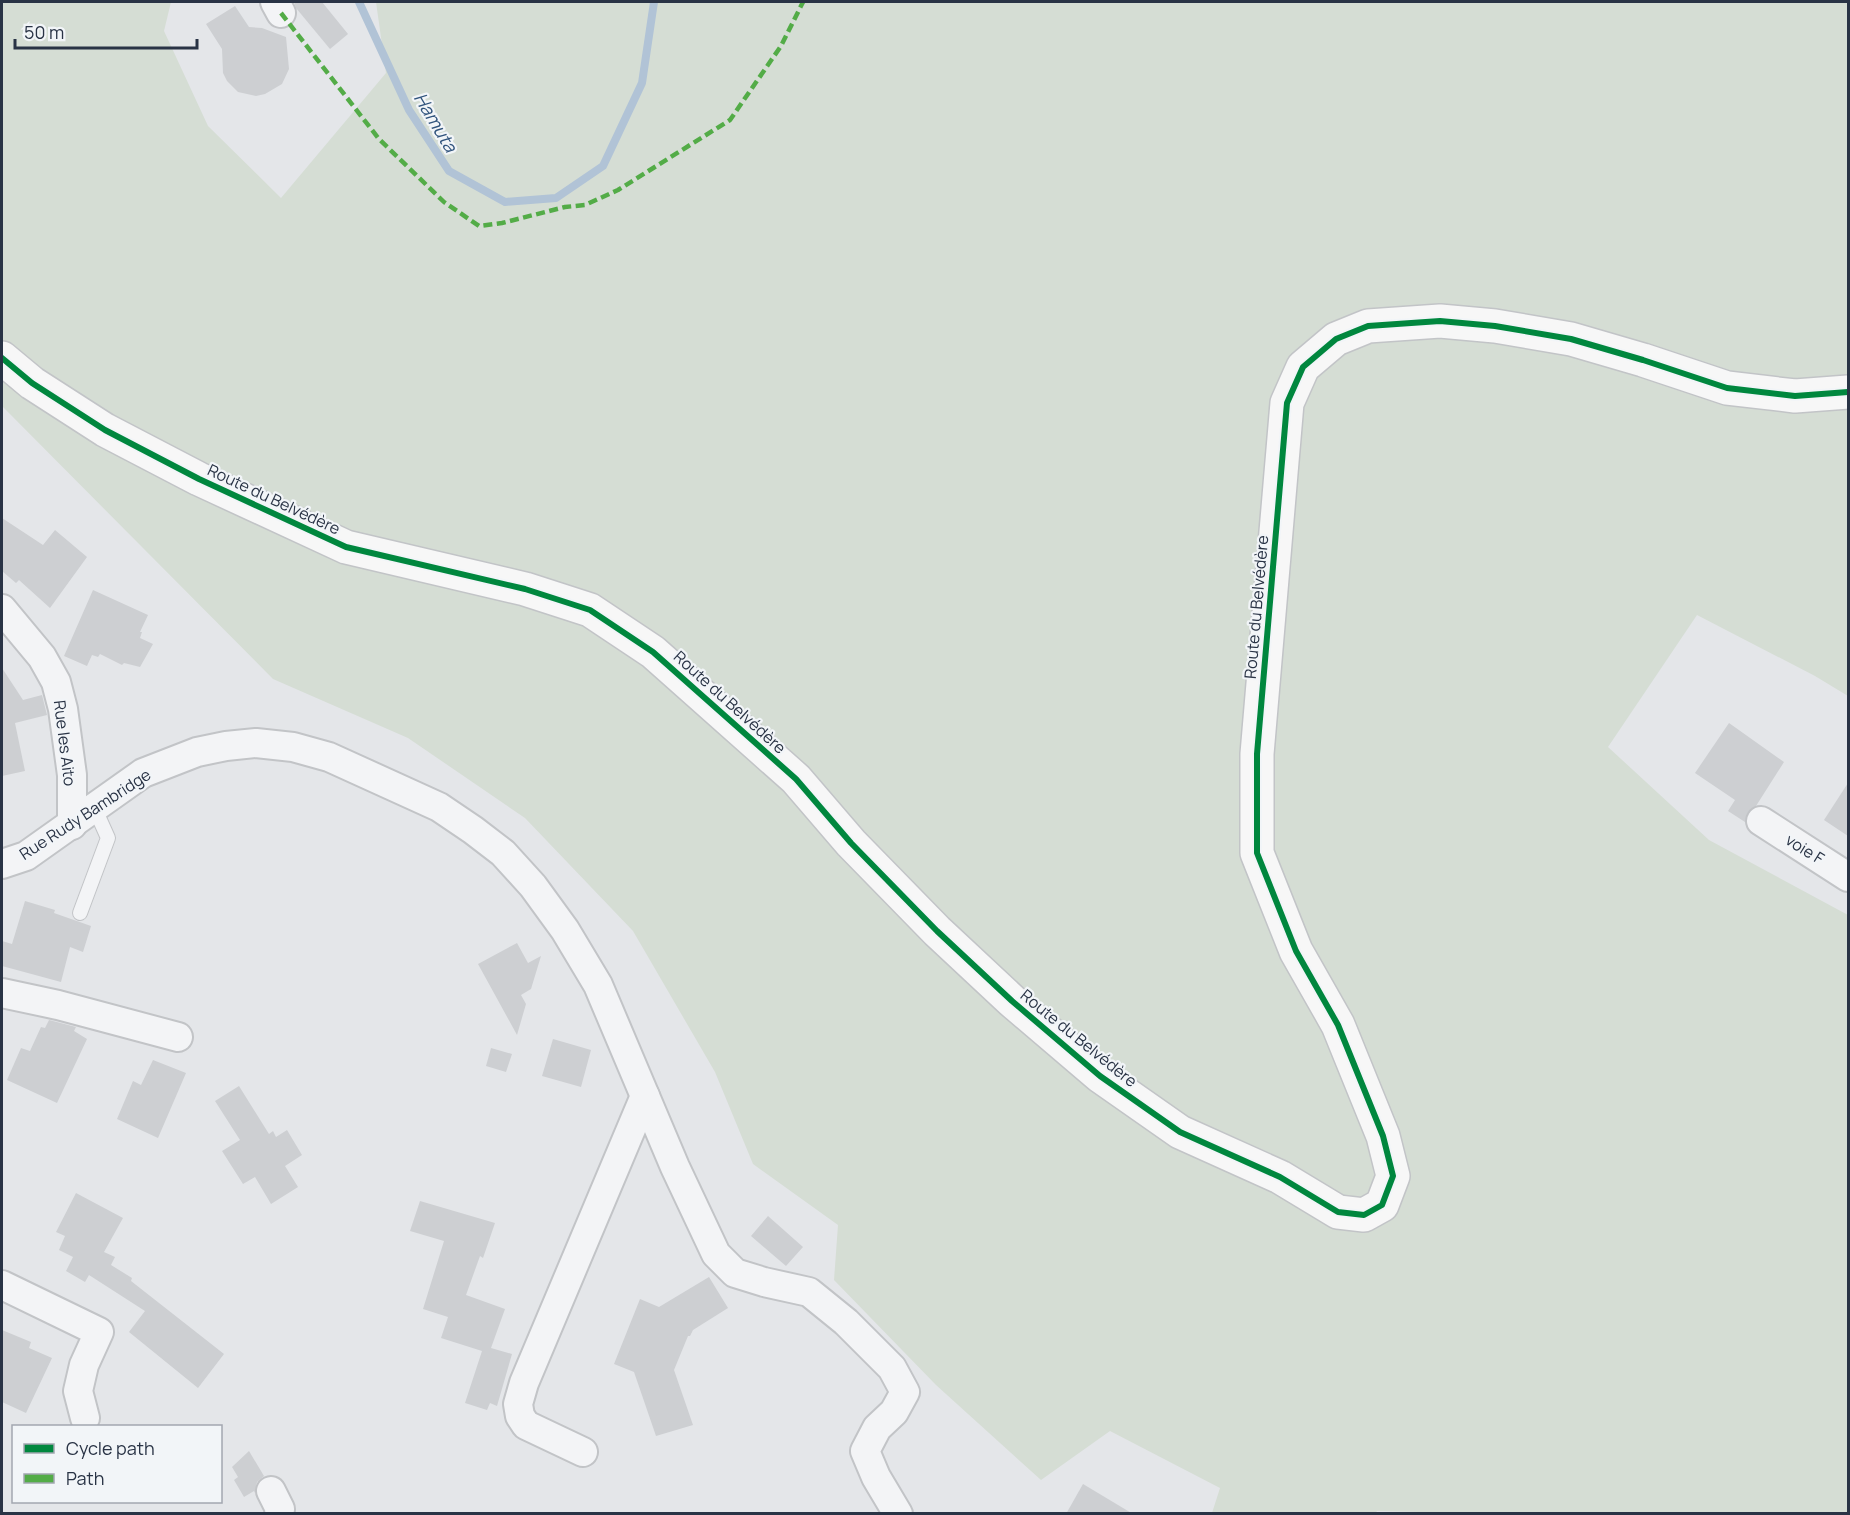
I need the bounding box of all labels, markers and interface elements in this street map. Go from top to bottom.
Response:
scale bar [15,12,196,50]
text: 50 m [24,20,64,44]
water label: Hamuta [409,88,464,157]
street label: Route du Belvédère [204,459,344,539]
street label: Route du Belvédère [1239,534,1273,680]
street label: Route du Belvédère [669,646,791,758]
street label: Rue les Aito [49,699,81,787]
street label: Rue Rudy Bambridge [15,763,155,865]
street label: voie F [1782,829,1828,869]
street label: Route du Belvédère [1016,984,1142,1092]
legend [12,1425,222,1503]
text: Cycle path [66,1436,155,1460]
text: Path [66,1466,104,1490]

